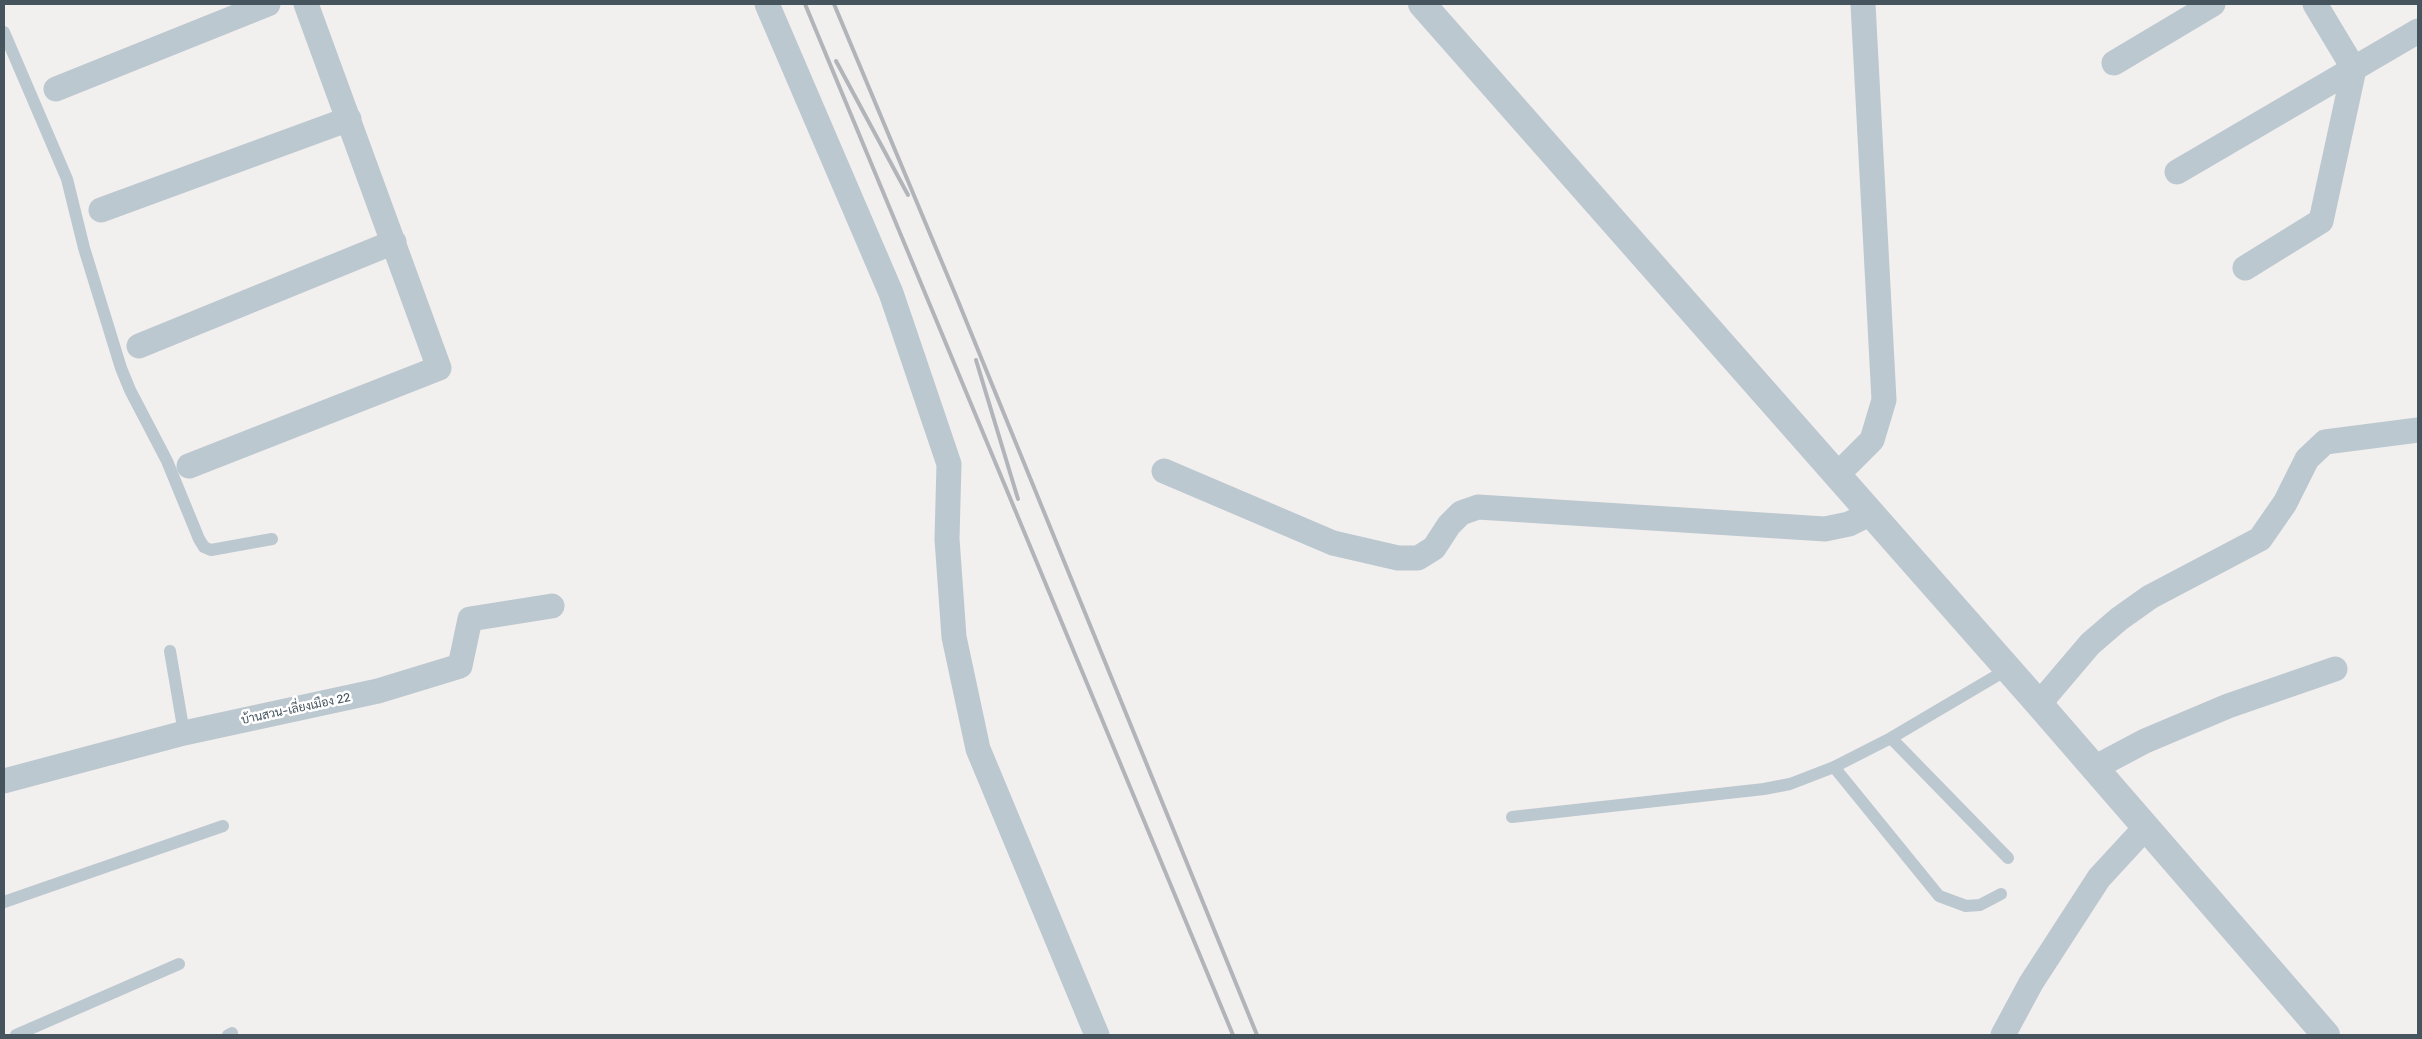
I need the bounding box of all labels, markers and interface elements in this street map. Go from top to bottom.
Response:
street label: บ้านสวน-เลี่ยงเมือง 22 [240,690,352,728]

